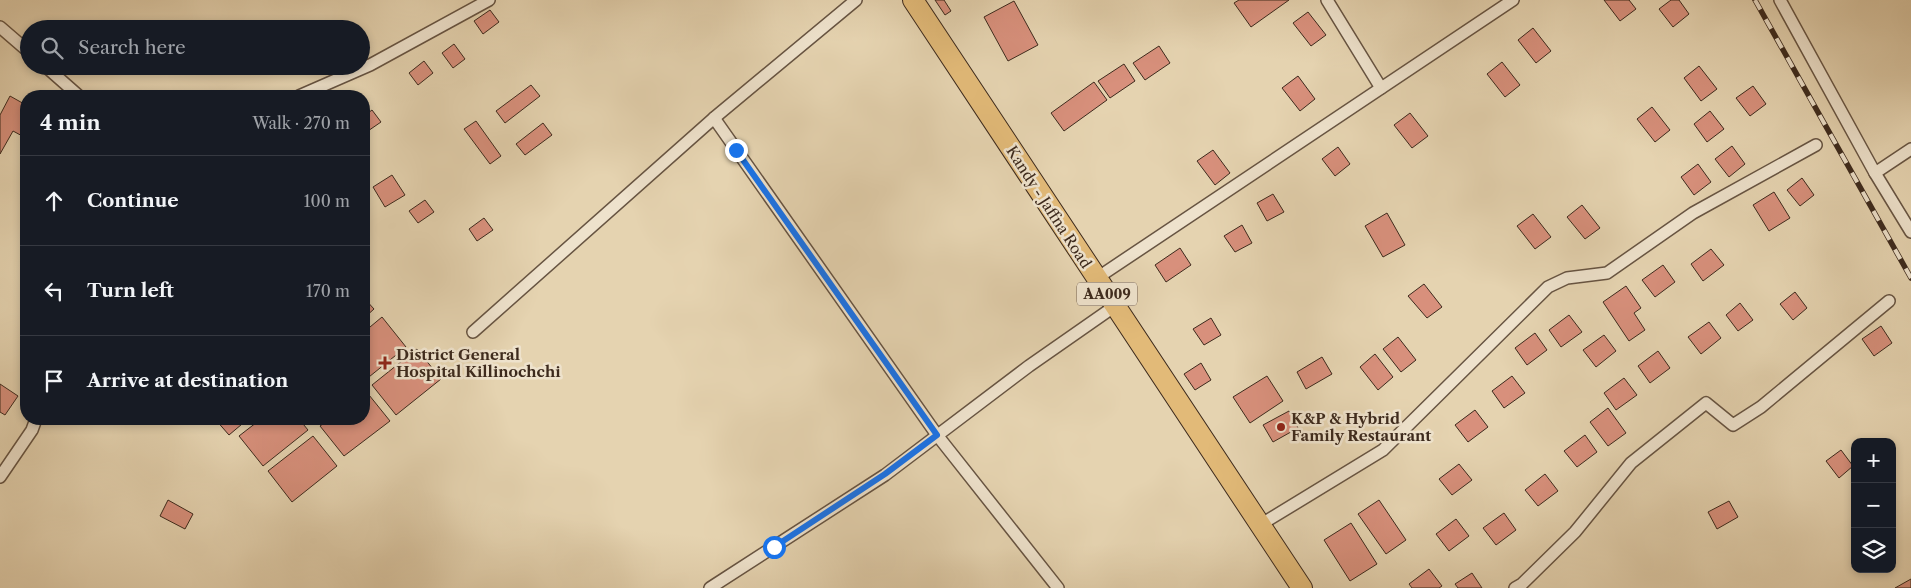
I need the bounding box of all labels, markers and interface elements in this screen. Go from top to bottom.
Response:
search box [20,20,370,75]
icon: search [38,34,66,62]
text: Search here [78,36,186,59]
text: 4 min [40,110,101,135]
text: Walk · 270 m [252,113,350,133]
route end [725,139,748,162]
street label: Kandy - Jaffna Road [1002,142,1096,272]
icon: ahead [40,187,68,215]
text: Continue [87,189,179,212]
text: 100 m [304,191,350,211]
icon: left [40,277,68,305]
text: Turn left [87,279,174,302]
text: 170 m [306,281,350,301]
road number: AA009 [1077,282,1137,306]
place label: District General Hospital Killinochchi [396,345,561,381]
marker: District General Hospital Killinochchi [378,356,392,370]
icon: arrive [40,367,68,395]
text: Arrive at destination [87,369,288,392]
place label: K&P & Hybrid Family Restaurant [1291,409,1431,445]
marker: K&P & Hybrid Family Restaurant [1275,421,1287,433]
map controls [1851,438,1896,573]
button: + [1851,438,1896,483]
button: − [1851,483,1896,528]
button: layers [1851,528,1896,573]
route start [763,536,786,559]

